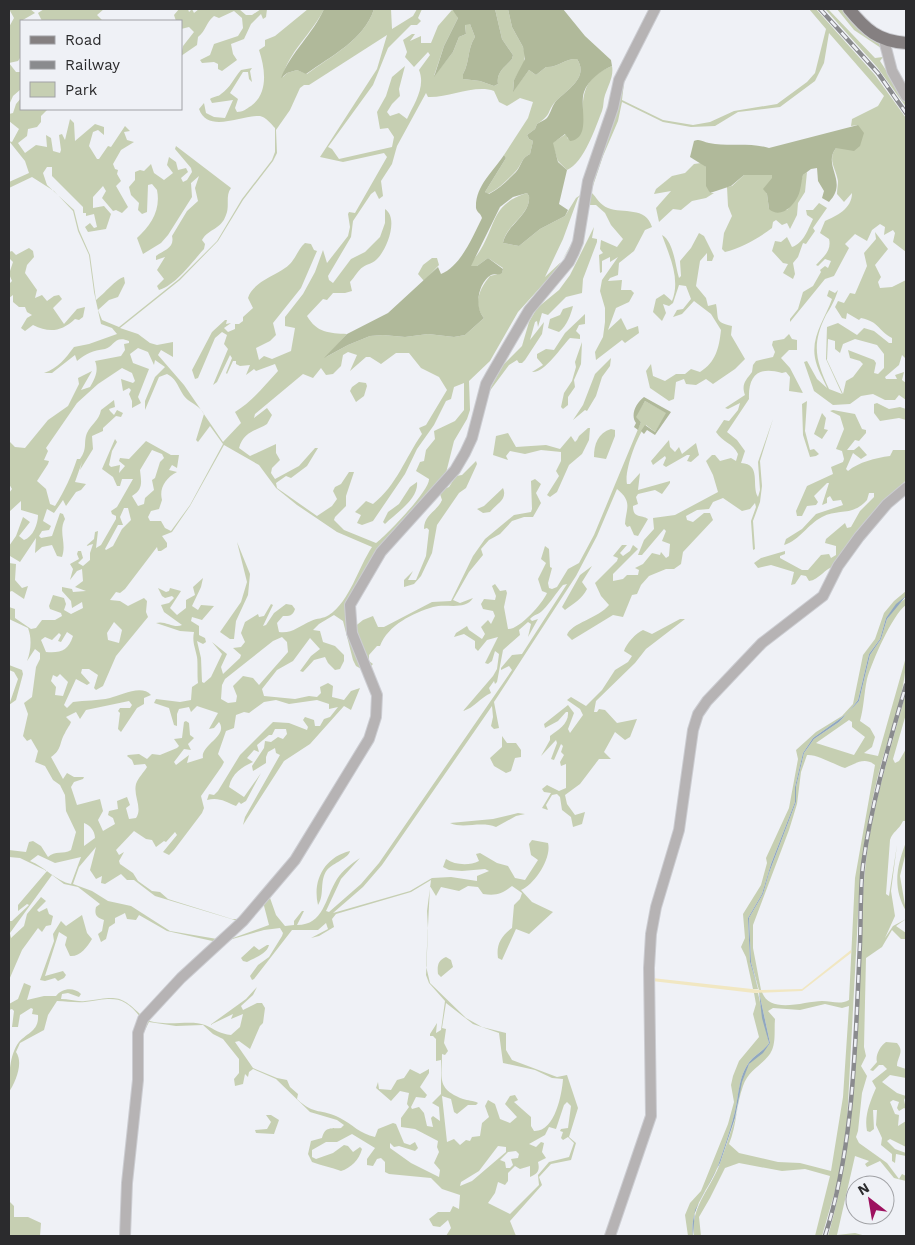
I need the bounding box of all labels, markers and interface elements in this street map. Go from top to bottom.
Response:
legend [20,20,182,110]
text: Road [65,31,102,49]
text: Railway [65,56,120,74]
text: Park [65,81,98,99]
north arrow [845,1175,895,1225]
text: N [855,1179,872,1198]

